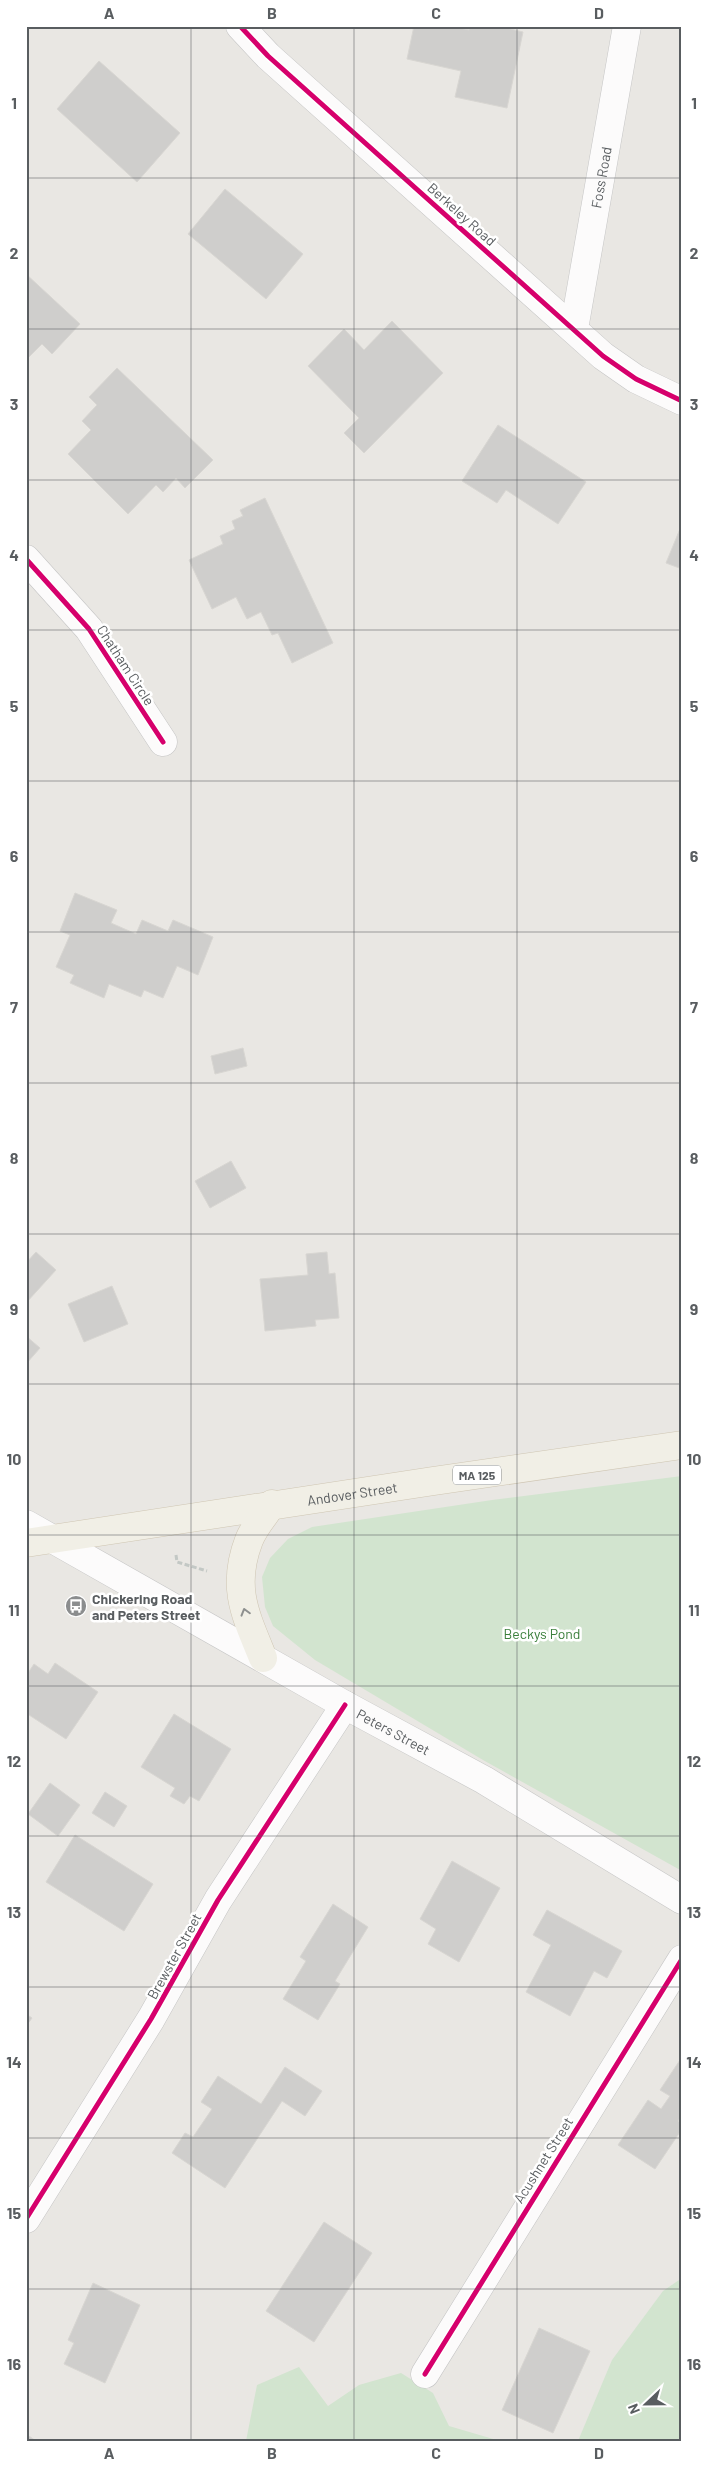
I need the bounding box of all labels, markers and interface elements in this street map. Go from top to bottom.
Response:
text: A [104,3,115,22]
text: B [267,3,277,22]
text: C [431,3,441,22]
text: D [594,3,604,22]
text: 1 [11,93,17,112]
text: 1 [691,93,697,112]
street label: Foss Road [587,145,614,209]
street label: Berkeley Road [424,179,500,249]
text: 2 [10,243,19,262]
text: 2 [690,243,699,262]
text: 3 [10,394,18,413]
text: 3 [690,394,698,413]
text: 4 [9,545,19,564]
text: 4 [689,545,699,564]
street label: Chatham Circle [94,622,158,708]
text: 5 [10,696,19,715]
text: 5 [690,696,699,715]
text: 6 [10,846,19,865]
text: 6 [690,846,699,865]
text: 7 [10,997,18,1016]
text: 7 [690,997,698,1016]
text: 8 [10,1148,19,1167]
text: 8 [690,1148,699,1167]
text: 9 [10,1299,18,1318]
text: 9 [690,1299,698,1318]
text: 10 [7,1449,21,1468]
text: 10 [687,1449,701,1468]
road number: MA 125 [453,1466,501,1484]
street label: Andover Street [306,1478,398,1508]
place label: Chickering Road and Peters Street [92,1590,200,1623]
bus stop icon: Chickering Road and Peters Street [64,1594,88,1618]
text: 11 [8,1600,20,1619]
text: 11 [688,1600,700,1619]
one-way arrow [241,1609,251,1617]
park label: Beckys Pond [504,1625,580,1642]
street label: Peters Street [354,1705,433,1758]
text: 12 [7,1751,21,1770]
text: 12 [687,1751,701,1770]
text: 13 [7,1902,21,1921]
text: 13 [687,1902,701,1921]
street label: Brewster Street [143,1910,205,2002]
text: 14 [6,2052,22,2071]
text: 14 [686,2052,702,2071]
street label: Acushnet Street [510,2114,576,2206]
text: 15 [7,2203,22,2222]
text: 15 [687,2203,702,2222]
text: 16 [7,2354,22,2373]
text: 16 [687,2354,702,2373]
north arrow [620,2380,670,2430]
text: N [624,2402,643,2417]
text: A [104,2443,115,2462]
text: B [267,2443,277,2462]
text: C [431,2443,441,2462]
text: D [594,2443,604,2462]

